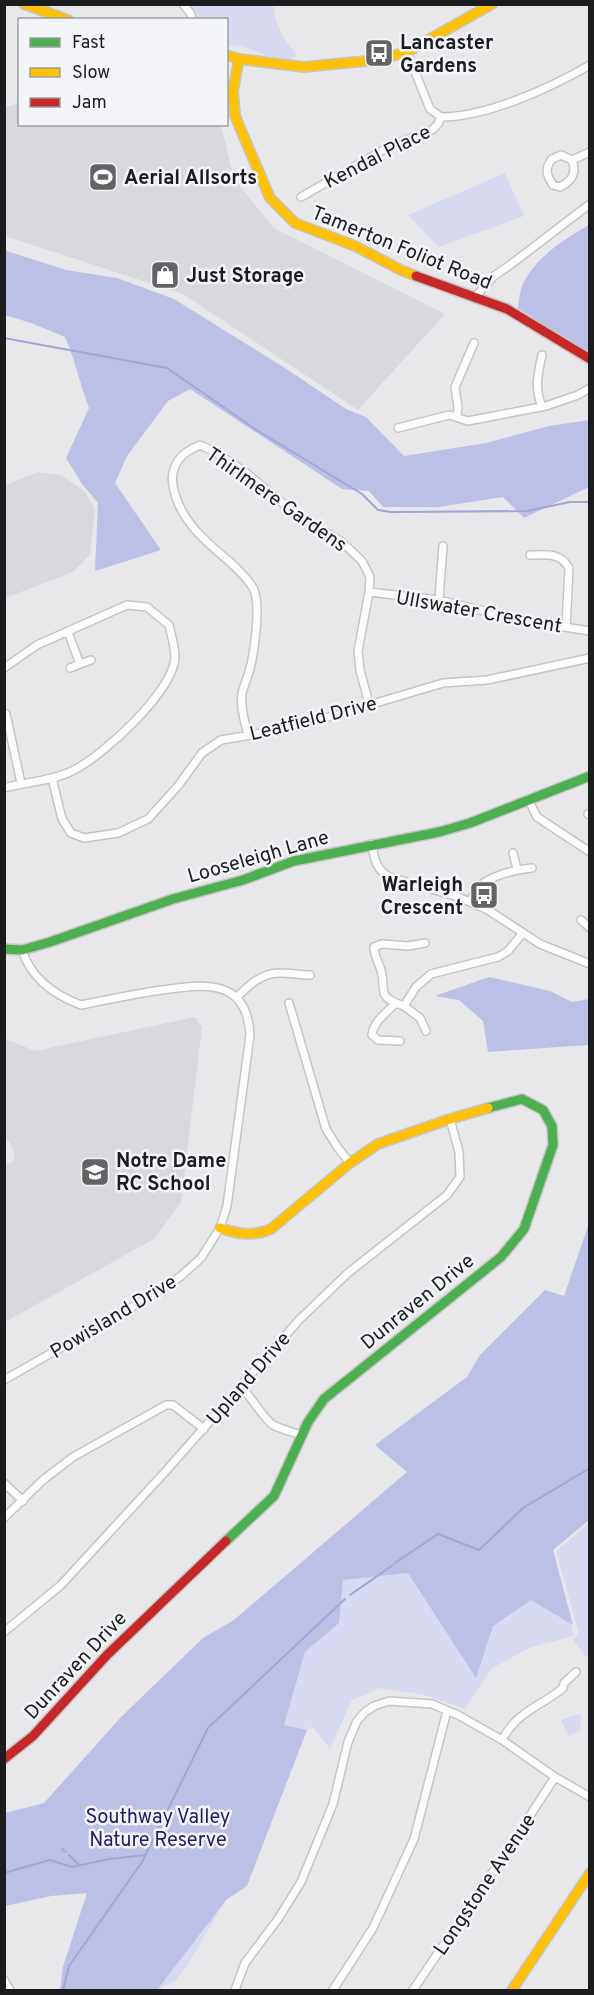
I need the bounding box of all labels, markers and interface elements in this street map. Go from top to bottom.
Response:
legend [18,18,228,126]
place label: Lancaster Gardens [400,31,494,80]
text: Fast [72,32,105,55]
bus stop icon: Lancaster Gardens [363,37,395,69]
text: Slow [72,62,110,85]
text: Jam [72,92,107,115]
street label: Kendal Place [320,120,436,196]
sports icon: Aerial Allsorts [87,161,119,193]
place label: Aerial Allsorts [124,166,257,192]
street label: Tamerton Foliot Road [307,201,495,297]
shop icon: Just Storage [149,259,181,291]
place label: Just Storage [186,264,304,290]
street label: Thirlmere Gardens [200,442,352,559]
street label: Ullswater Crescent [394,586,564,640]
street label: Leatfield Drive [247,692,380,748]
street label: Looseleigh Lane [185,825,332,891]
place label: Warleigh Crescent [380,873,463,922]
bus stop icon: Warleigh Crescent [468,879,500,911]
place label: Notre Dame RC School [116,1149,226,1198]
school or university icon: Notre Dame RC School [79,1156,111,1188]
street label: Dunraven Drive [356,1249,480,1356]
street label: Powisland Drive [46,1270,182,1366]
street label: Upland Drive [202,1327,297,1432]
street label: Dunraven Drive [20,1607,133,1726]
park label: Southway Valley Nature Reserve [86,1805,230,1854]
street label: Longstone Avenue [429,1809,543,1961]

